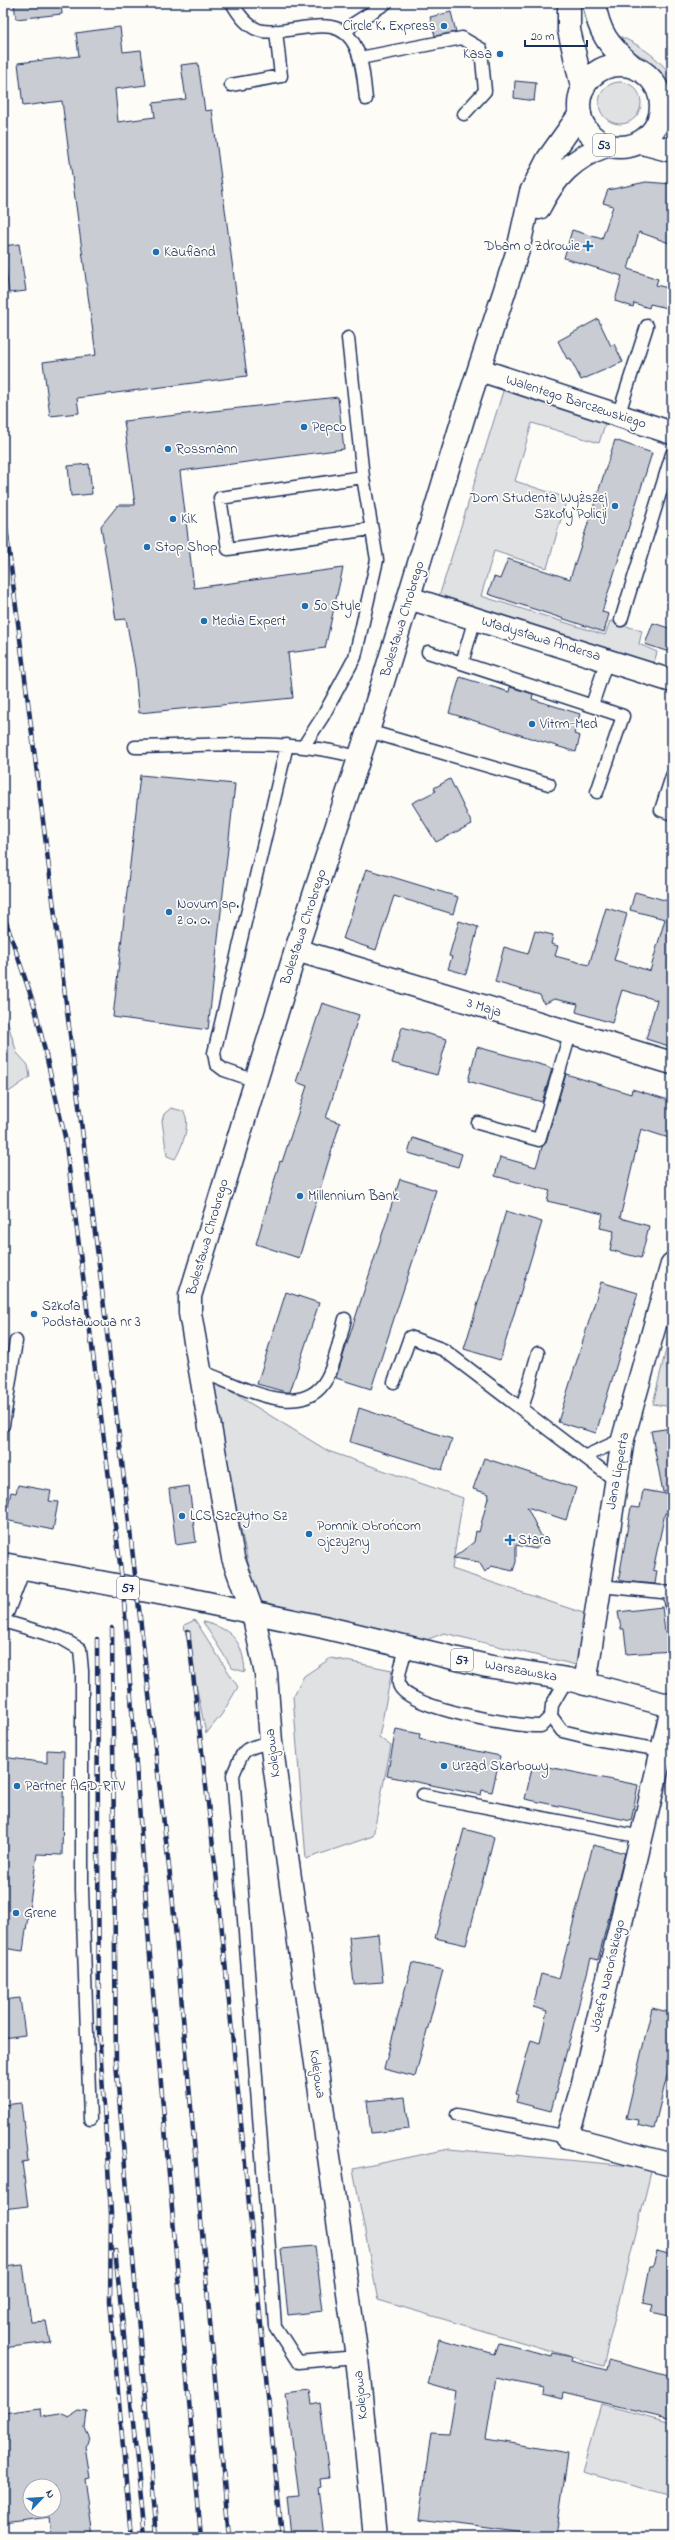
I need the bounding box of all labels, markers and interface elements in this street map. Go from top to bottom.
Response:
place label: Circle K. Express [343,16,436,37]
marker: Circle K. Express [439,21,449,31]
scale bar [525,22,587,48]
text: 20 m [531,28,554,46]
place label: Kasa [463,44,492,65]
marker: Kasa [495,49,505,59]
road number: 53 [593,134,615,156]
place label: Dbam o Zdrowie [483,236,581,257]
marker: Dbam o Zdrowie [583,241,593,251]
place label: Kaufland [164,242,216,263]
marker: Kaufland [151,247,161,257]
street label: Walentego Barczewskiego [503,369,649,436]
place label: Pepco [312,417,347,438]
marker: Pepco [299,422,309,432]
place label: Rossmann [176,439,238,460]
marker: Rossmann [163,444,173,454]
place label: Dom Studenta Wyższej Szkoły Policji [469,488,608,526]
marker: Dom Studenta Wyższej Szkoły Policji [610,501,620,511]
place label: KiK [181,509,197,530]
marker: KiK [168,514,178,524]
place label: Stop Shop [155,537,218,558]
marker: Stop Shop [142,542,152,552]
street label: Bolesława Chrobrego [375,558,432,681]
place label: 50 Style [313,596,361,618]
marker: 50 Style [300,601,310,611]
place label: Media Expert [212,611,286,632]
street label: Władysława Andersa [478,611,603,668]
marker: Media Expert [199,616,209,626]
place label: Vitrm-Med [539,714,598,735]
marker: Vitrm-Med [527,719,537,729]
street label: Bolesława Chrobrego [275,867,333,989]
place label: Novum sp. z o. o. [177,894,239,931]
marker: Novum sp. z o. o. [164,907,174,917]
street label: 3 Maja [464,993,504,1023]
street label: Bolesława Chrobrego [181,1176,236,1299]
place label: Millennium Bank [308,1186,400,1207]
marker: Millennium Bank [295,1191,305,1201]
place label: Szkoła Podstawowa nr 3 [42,1296,141,1333]
marker: Szkoła Podstawowa nr 3 [29,1309,39,1319]
street label: Jana Lipperta [601,1431,635,1511]
place label: LCS Szczytno Sz [190,1506,287,1528]
marker: LCS Szczytno Sz [177,1511,187,1521]
place label: Pomnik Obrońcom Ojczyzny [317,1516,421,1554]
marker: Pomnik Obrońcom Ojczyzny [304,1529,314,1539]
place label: Stara [518,1530,551,1551]
marker: Stara [505,1535,515,1545]
road number: 57 [117,1577,139,1599]
road number: 57 [451,1649,473,1671]
street label: Warszawska [483,1654,559,1688]
street label: Kolejowa [260,1727,286,1779]
place label: Urząd Skarbowy [452,1756,549,1778]
marker: Urząd Skarbowy [439,1761,449,1771]
place label: Partner AGD-RTV [25,1776,126,1797]
marker: Partner AGD-RTV [12,1781,22,1791]
place label: Grene [24,1903,57,1924]
marker: Grene [11,1908,21,1918]
street label: Józefa Narońskiego [585,1918,632,2035]
street label: Kolejowa [303,2048,331,2100]
street label: Kolejowa [348,2369,374,2421]
north arrow [22,2478,62,2518]
text: N [41,2487,59,2501]

